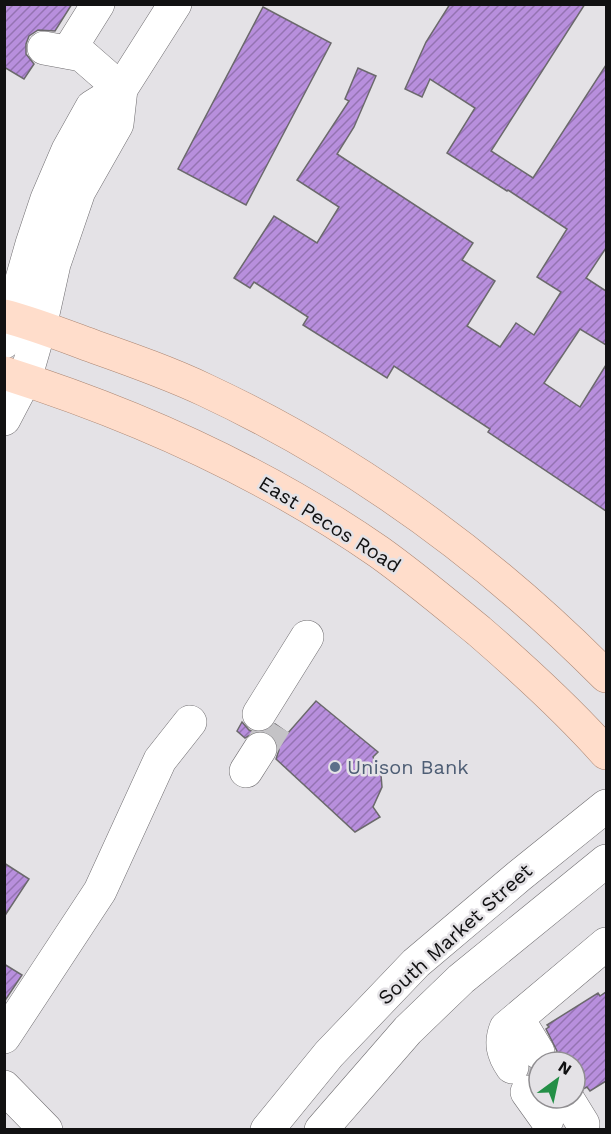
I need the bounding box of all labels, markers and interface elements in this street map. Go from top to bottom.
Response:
street label: East Pecos Road [255,471,405,577]
place label: Unison Bank [347,755,469,779]
marker: Unison Bank [328,760,342,774]
street label: South Market Street [373,858,537,1009]
north arrow [527,1050,587,1110]
text: N [555,1057,575,1079]

